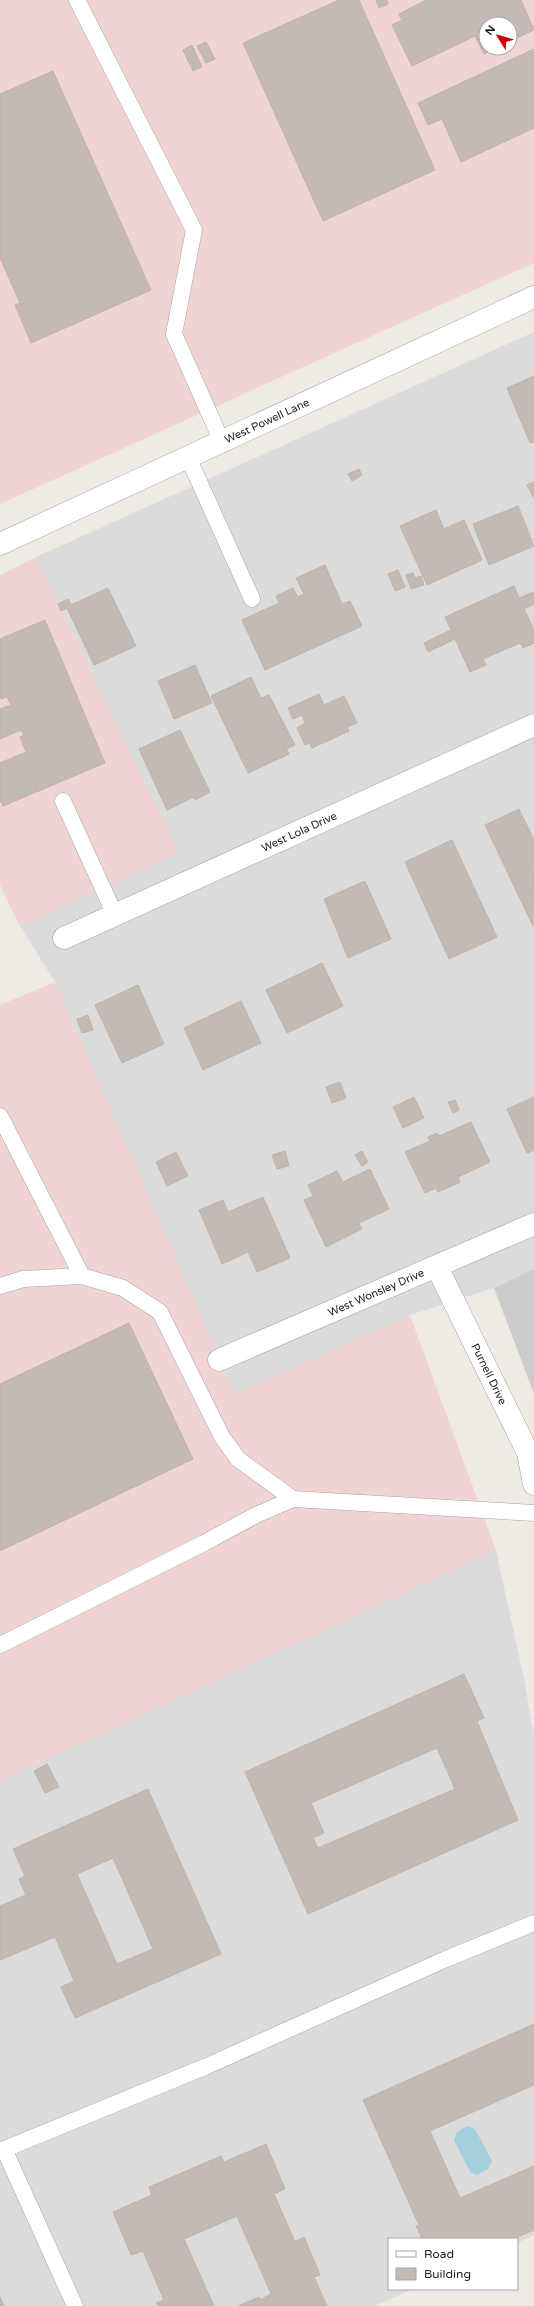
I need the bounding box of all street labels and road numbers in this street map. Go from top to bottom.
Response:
street label: West Powell Lane [223,396,311,446]
street label: West Lola Drive [260,809,339,855]
street label: West Wonsley Drive [326,1266,426,1319]
street label: Purnell Drive [468,1341,509,1407]

